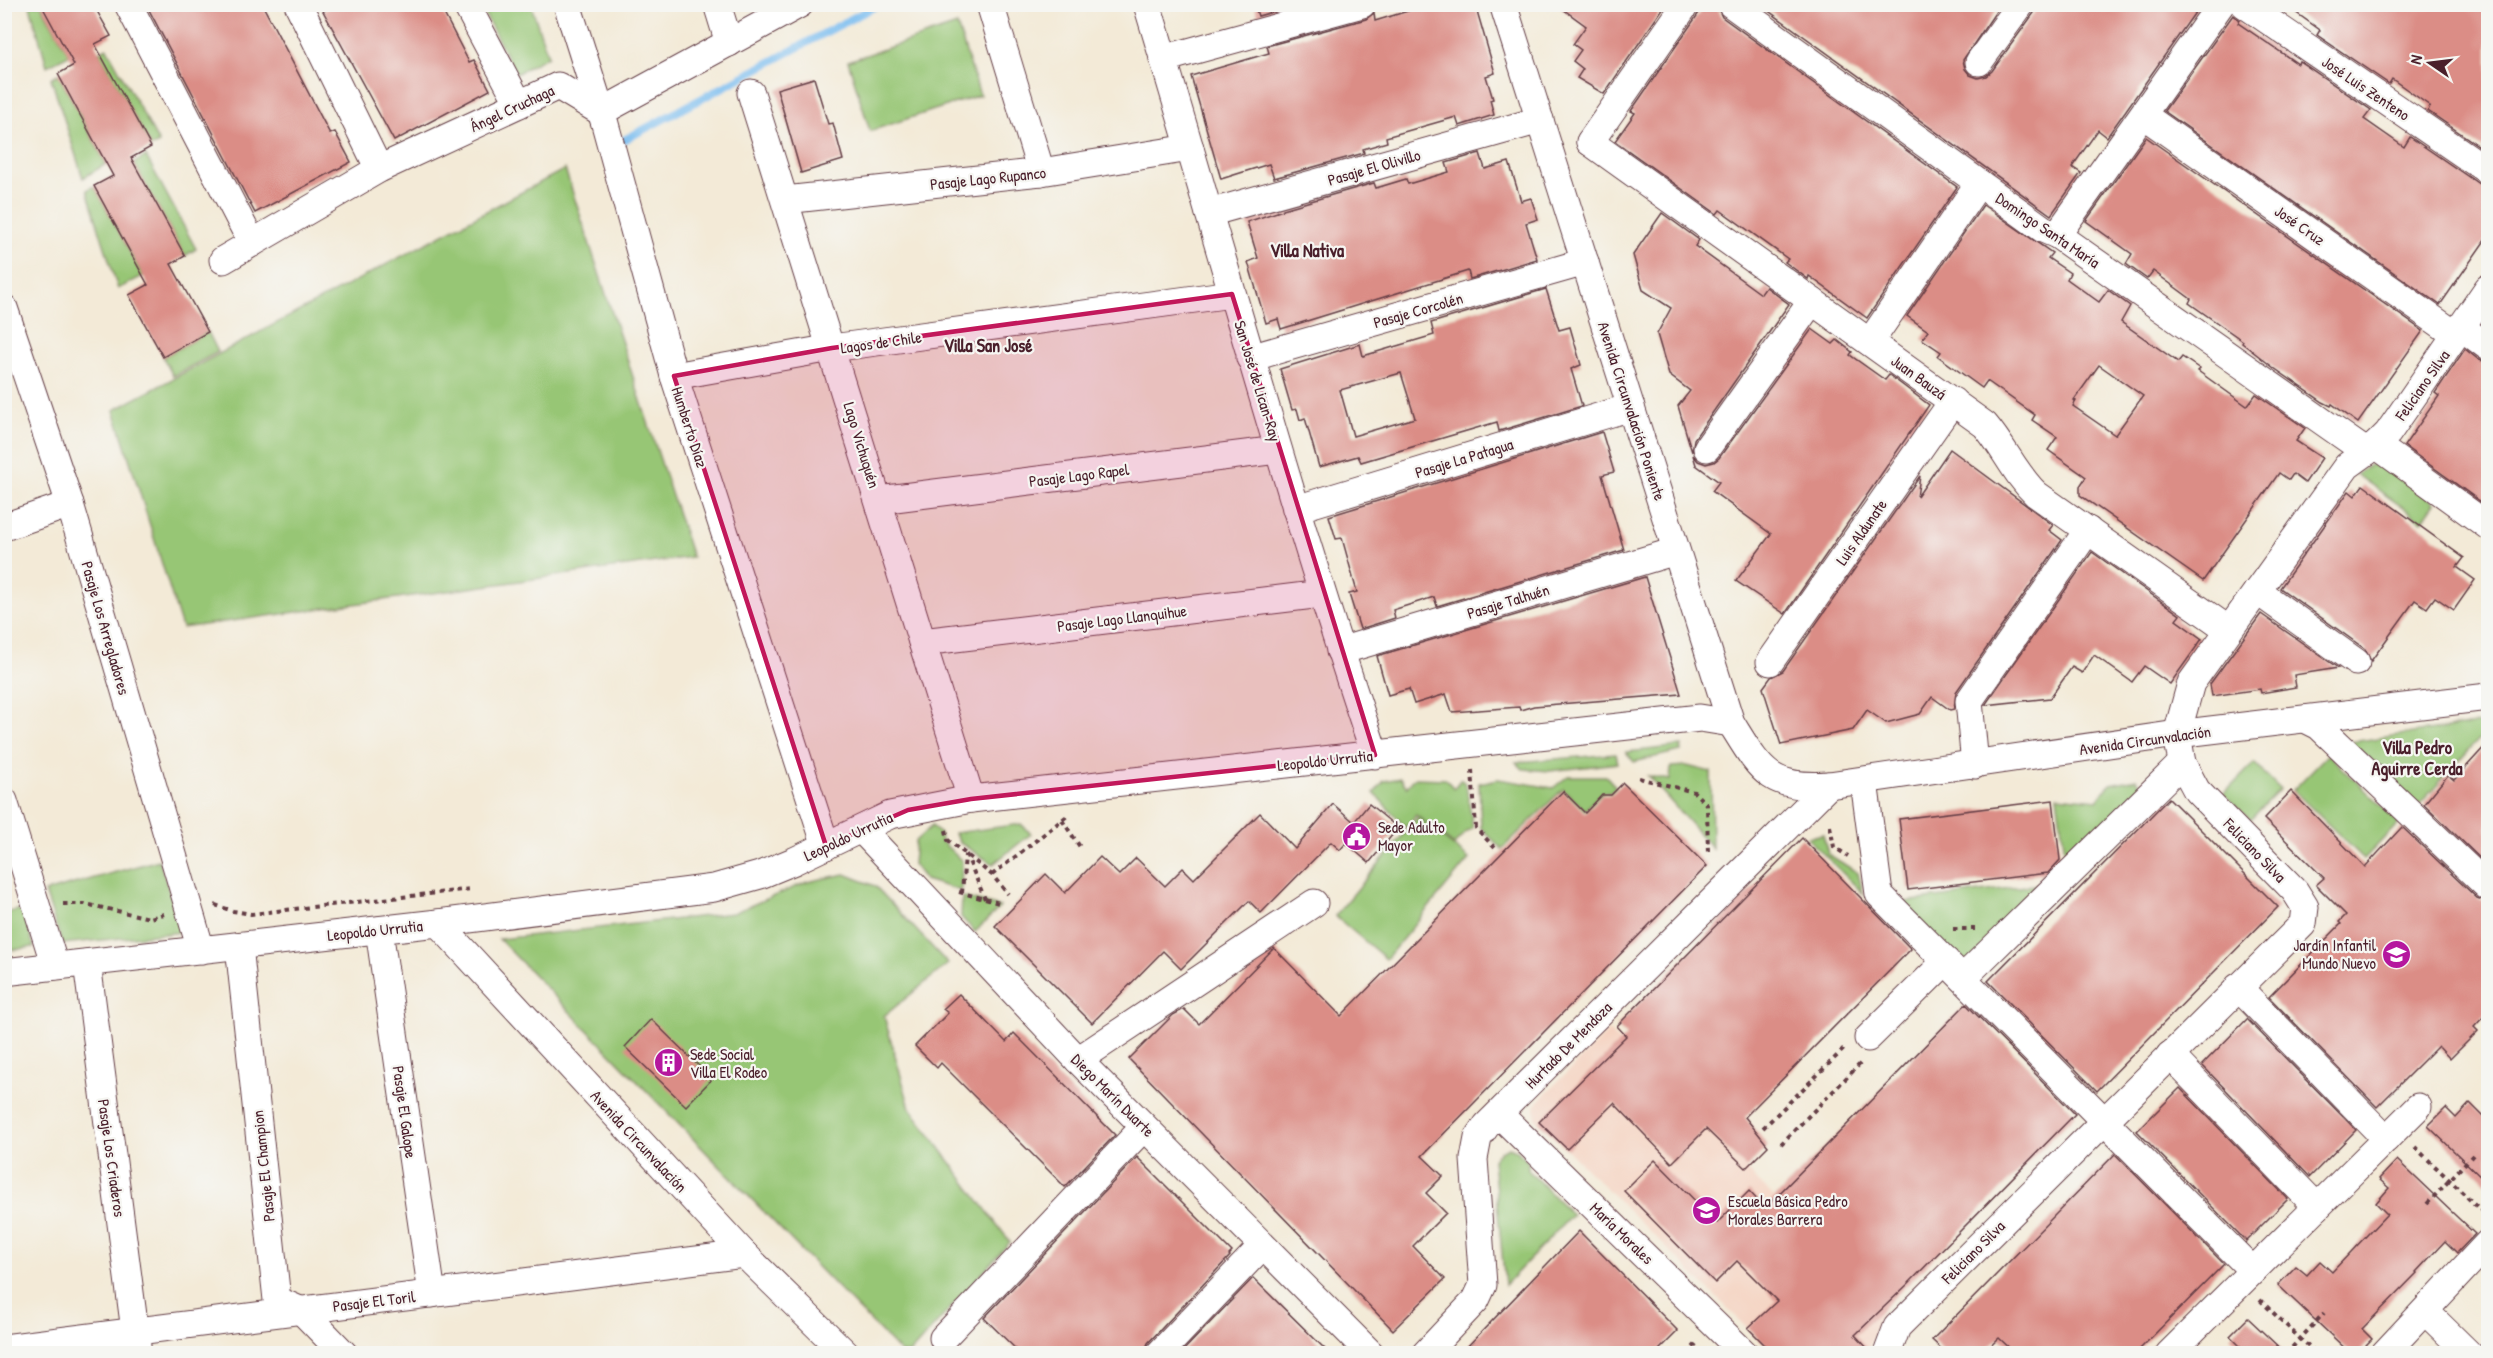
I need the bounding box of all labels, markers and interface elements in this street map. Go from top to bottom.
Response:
north arrow [2400,33,2460,93]
street label: José Luis Zenteno [2318,50,2415,126]
text: N [2404,52,2427,66]
street label: Ángel Cruchaga [466,79,558,137]
street label: Pasaje El Olivillo [1325,143,1423,191]
street label: Pasaje Lago Rupanco [929,161,1048,195]
street label: Domingo Santa María [1992,187,2104,273]
street label: José Cruz [2270,200,2330,250]
district label: Villa Nativa [1270,238,1345,263]
street label: Pasaje Corcolén [1371,287,1465,333]
street label: San José de Lican-Ray [1229,318,1287,444]
street label: Avenida Circunvalación Poniente [1593,319,1672,504]
street label: Lagos de Chile [839,325,924,359]
district label: Villa San José [944,333,1033,358]
street label: Feliciano Silva [2389,345,2454,426]
street label: Juan Bauzá [1887,349,1951,405]
street label: Humberto Díaz [667,384,713,470]
street label: Lago Vichuquén [838,399,886,491]
street label: Pasaje La Patagua [1412,433,1516,483]
street label: Pasaje Lago Rapel [1028,458,1131,492]
street label: Luis Aldunate [1830,494,1892,569]
street label: Pasaje Los Arregladores [76,559,136,697]
street label: Pasaje Talhuén [1464,578,1552,624]
street label: Pasaje Lago Llanquihue [1056,599,1189,637]
street label: Avenida Circunvalación [2078,720,2212,760]
district label: Villa Pedro Aguirre Cerda [2371,735,2464,782]
street label: Leopoldo Urrutia [1276,744,1374,776]
street label: Leopoldo Urrutia [800,806,896,866]
street label: Feliciano Silva [2218,812,2291,887]
place label: Sede Adulto Mayor [1378,816,1445,856]
public building icon: Sede Adulto Mayor [1341,820,1373,852]
street label: Leopoldo Urrutia [326,914,424,946]
place label: Jardín Infantil Mundo Nuevo [2293,934,2377,974]
school or university icon: Jardín Infantil Mundo Nuevo [2381,938,2413,970]
street label: Hurtado De Mendoza [1520,997,1616,1093]
place label: Sede Social Villa El Rodeo [690,1043,768,1083]
building icon: Sede Social Villa El Rodeo [653,1047,685,1079]
street label: Diego Marín Duarte [1066,1048,1160,1142]
street label: Pasaje El Galope [388,1064,422,1160]
street label: Avenida Circunvalación [586,1085,692,1197]
street label: Pasaje Los Criaderos [93,1098,131,1218]
street label: Pasaje El Champion [246,1109,280,1223]
place label: Escuela Básica Pedro Morales Barrera [1728,1190,1848,1230]
school or university icon: Escuela Básica Pedro Morales Barrera [1691,1194,1723,1226]
street label: María Morales [1585,1197,1659,1269]
street label: Feliciano Silva [1936,1215,2010,1289]
street label: Pasaje El Toril [331,1285,417,1317]

